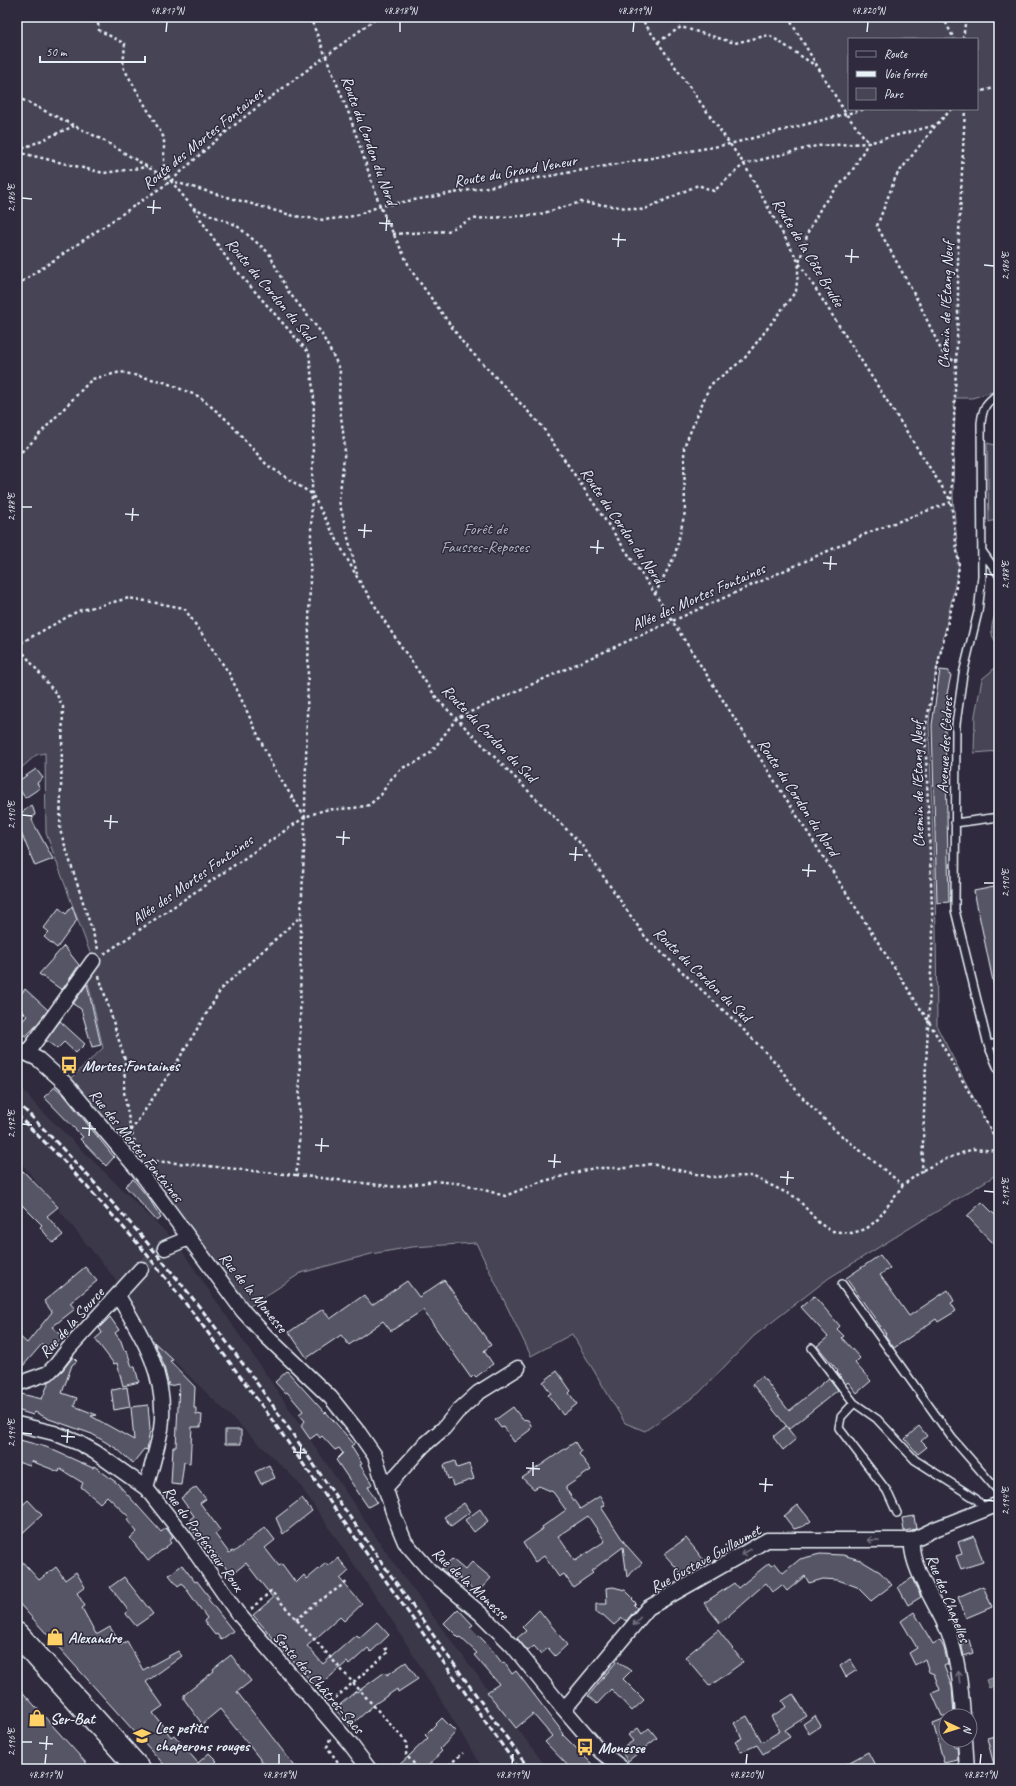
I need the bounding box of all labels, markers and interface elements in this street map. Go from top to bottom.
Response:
text: 48.817°N [150,4,186,17]
text: 48.818°N [383,4,419,17]
text: 48.819°N [617,4,653,17]
text: 48.820°N [851,4,887,17]
scale bar [40,38,145,64]
legend [848,38,978,110]
text: 50 m [46,44,68,60]
text: Route [884,46,908,62]
text: Voie ferrée [884,66,928,82]
street label: Route du Cordon du Nord [336,73,403,210]
street label: Route des Mortes Fontaines [138,83,269,194]
text: Parc [884,86,904,102]
street label: Route du Grand Veneur [452,150,580,192]
text: 2.186°E [5,182,18,212]
street label: Route de la Côte Brulée [768,194,849,312]
street label: Route du Cordon du Sud [221,234,321,347]
street label: Chemin de l'Étang Neuf [934,238,958,369]
text: 2.186°E [999,250,1012,280]
street label: Route du Cordon du Nord [576,464,670,590]
text: 2.188°E [5,491,18,521]
park label: Forêt de Fausses-Reposes [441,519,531,557]
street label: Allée des Mortes Fontaines [629,558,770,635]
text: 2.188°E [999,559,1012,589]
street label: Route du Cordon du Sud [437,681,543,789]
street label: Avenue des Cèdres [932,695,958,794]
street label: Chemin de l'Etang Neuf [907,717,929,848]
street label: Route du Cordon du Nord [753,735,845,862]
text: 2.190°E [5,799,18,829]
street label: Allée des Mortes Fontaines [128,830,258,929]
text: 2.190°E [999,867,1012,897]
street label: Route du Cordon du Sud [649,923,757,1028]
bus stop icon: Mortes Fontaines [59,1055,79,1075]
place label: Mortes Fontaines [82,1056,181,1076]
street label: Rue des Mortes Fontaines [85,1085,189,1207]
text: 2.192°E [5,1108,18,1138]
text: 2.192°E [999,1176,1012,1206]
street label: Rue de la Monesse [215,1248,293,1338]
street label: Rue de la Source [35,1282,110,1362]
text: 2.194°E [5,1417,18,1447]
street label: Rue du Professeur Roux [158,1482,249,1596]
text: 2.194°E [999,1485,1012,1515]
street label: Rue Gustave Guillaumet [647,1519,766,1597]
one-way arrow [867,1536,880,1544]
street label: Rue de la Monesse [428,1543,514,1626]
one-way arrow [740,1548,752,1556]
street label: Rue des Chapelles [921,1551,975,1647]
one-way arrow [633,1616,641,1627]
shop icon: Alexandre [45,1627,65,1647]
street label: Sente des Châtres-Sacs [268,1627,369,1739]
place label: Alexandre [68,1628,123,1648]
one-way arrow [955,1671,963,1684]
shop icon: Ser-Bat [27,1708,47,1728]
north arrow [938,1708,978,1748]
place label: Ser-Bat [50,1709,96,1729]
place label: Les petits chaperons rouges [155,1718,251,1756]
text: N [961,1725,975,1735]
text: 2.196°E [5,1726,18,1756]
school or university icon: Les petits chaperons rouges [132,1726,152,1746]
bus stop icon: Monesse [575,1737,595,1757]
place label: Monesse [598,1738,646,1758]
text: 48.817°N [28,1768,64,1781]
text: 48.818°N [262,1768,298,1781]
text: 48.819°N [495,1768,531,1781]
text: 48.820°N [729,1768,765,1781]
text: 48.821°N [963,1768,999,1781]

